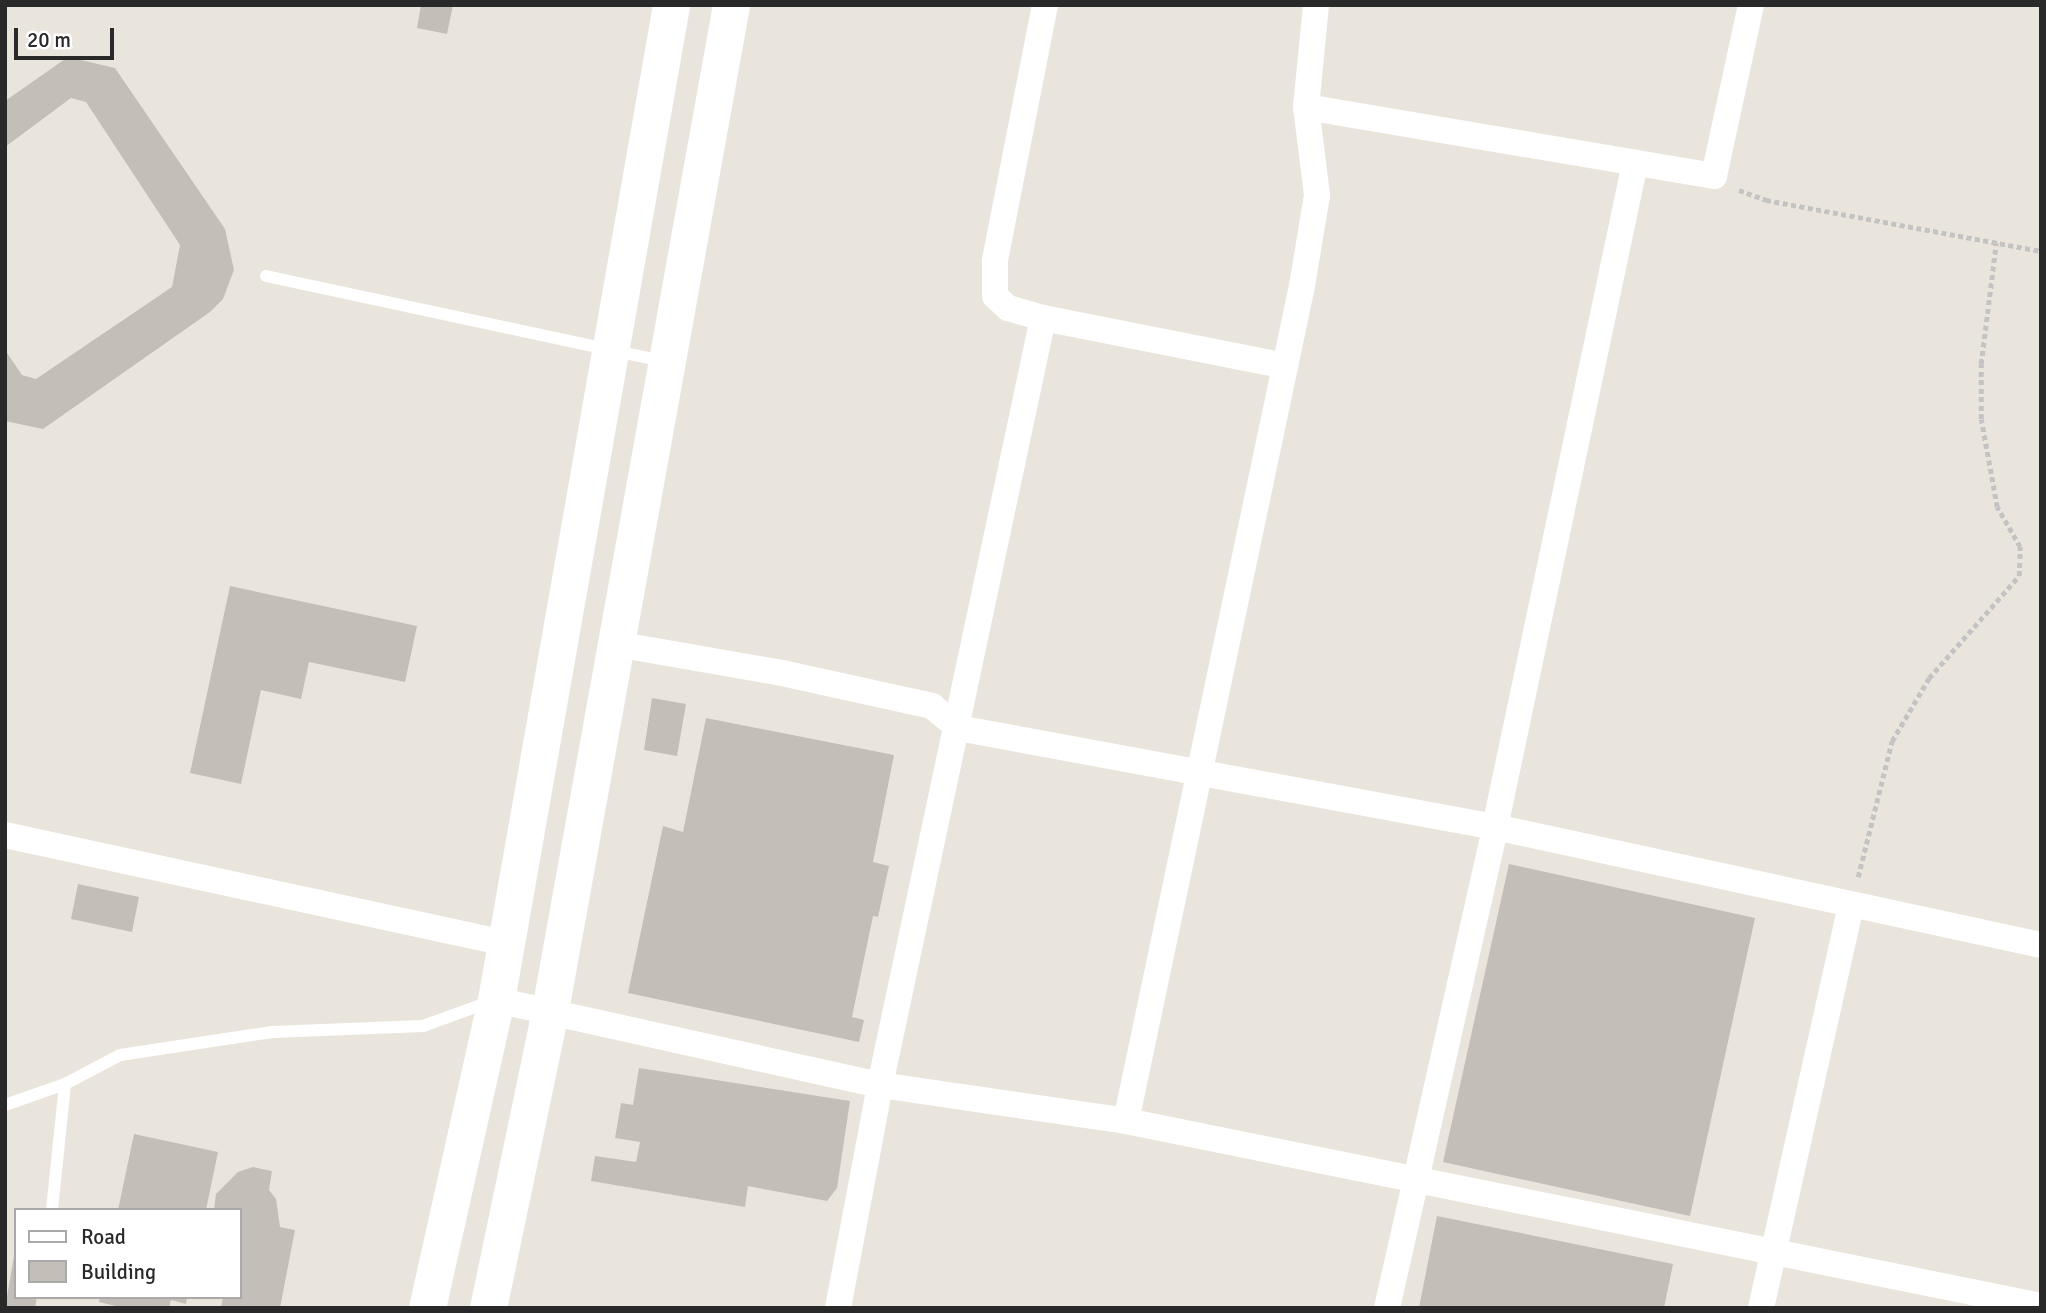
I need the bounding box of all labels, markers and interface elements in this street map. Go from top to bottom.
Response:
scale bar [18,14,117,58]
text: 20 m [27,27,71,53]
legend [14,1208,242,1299]
text: Road [81,1224,126,1250]
text: Building [81,1259,156,1285]

